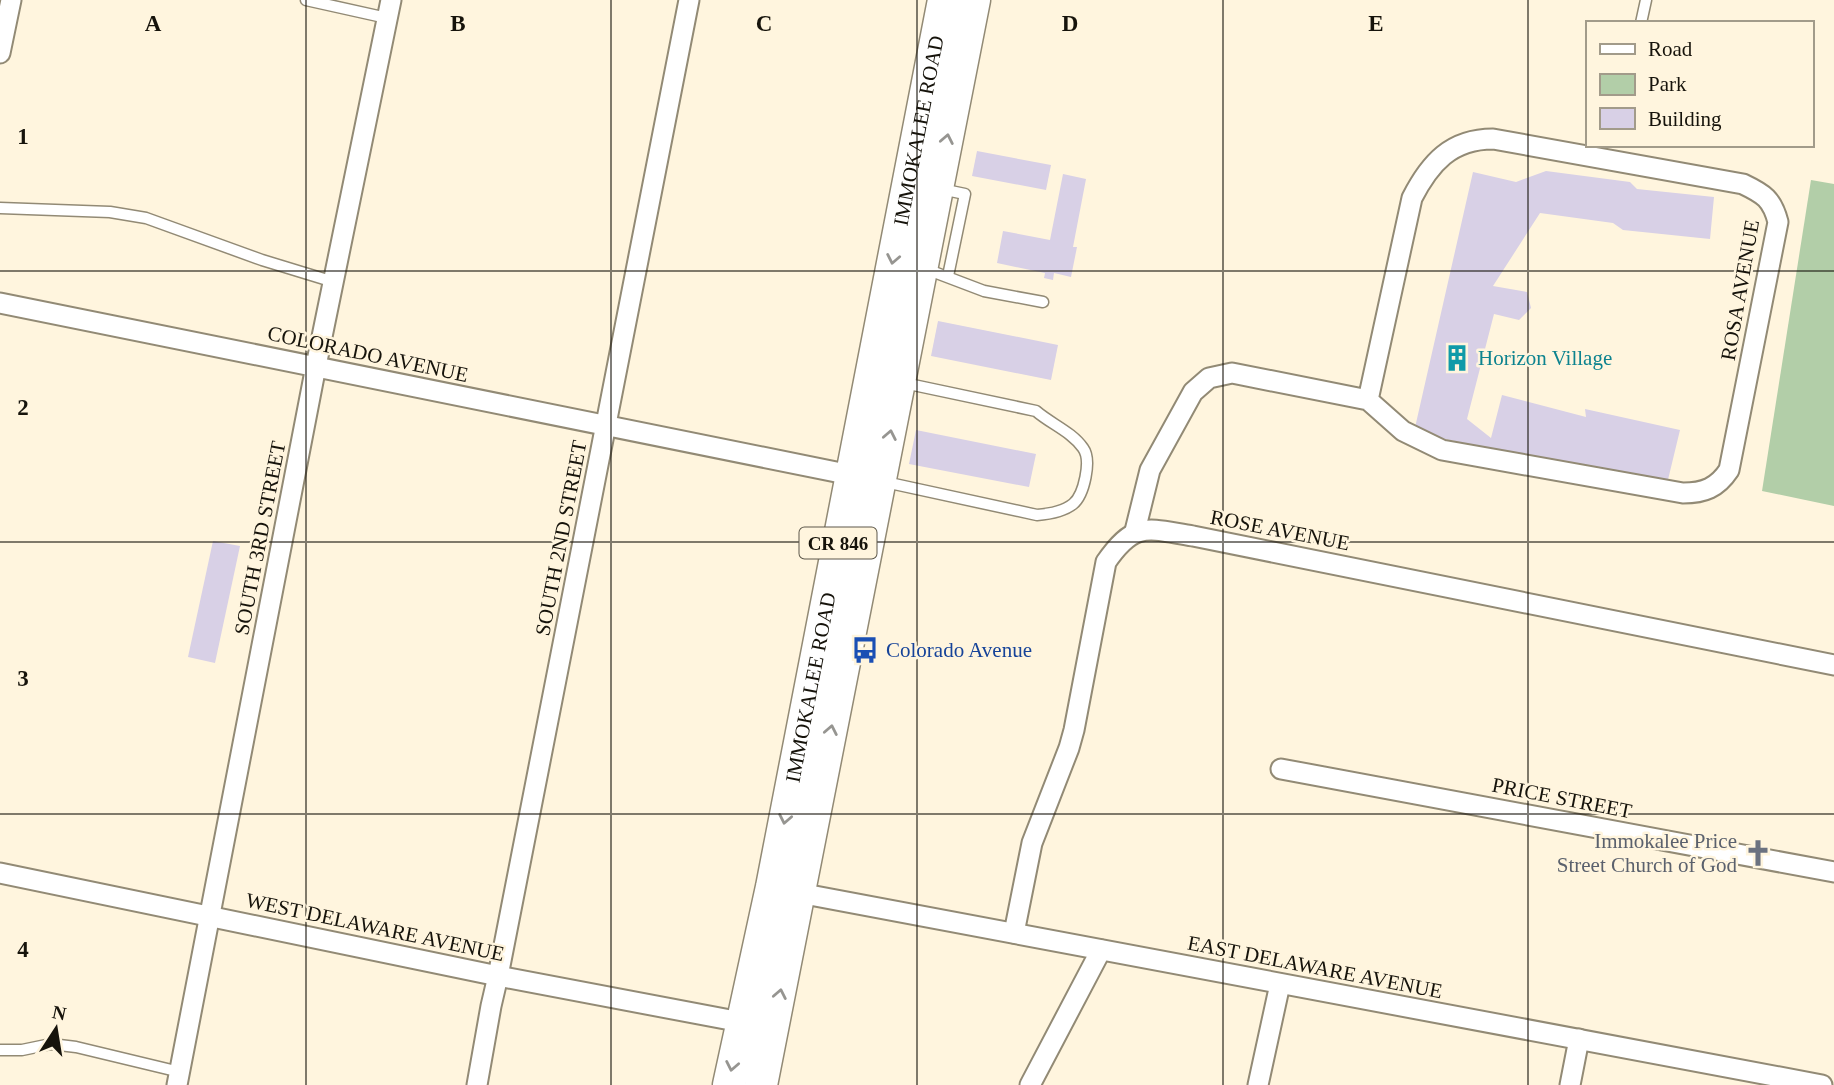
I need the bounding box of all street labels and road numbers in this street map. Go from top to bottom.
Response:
street label: IMMOKALEE ROAD [888,34,949,228]
street label: ROSA AVENUE [1716,218,1764,362]
street label: COLORADO AVENUE [266,321,470,387]
street label: SOUTH 2ND STREET [530,438,592,638]
street label: SOUTH 3RD STREET [229,439,291,637]
street label: ROSE AVENUE [1208,505,1352,555]
road number: CR 846 [800,528,876,558]
street label: IMMOKALEE ROAD [781,590,841,784]
street label: PRICE STREET [1490,773,1634,823]
street label: WEST DELAWARE AVENUE [244,888,506,966]
street label: EAST DELAWARE AVENUE [1186,931,1444,1003]

